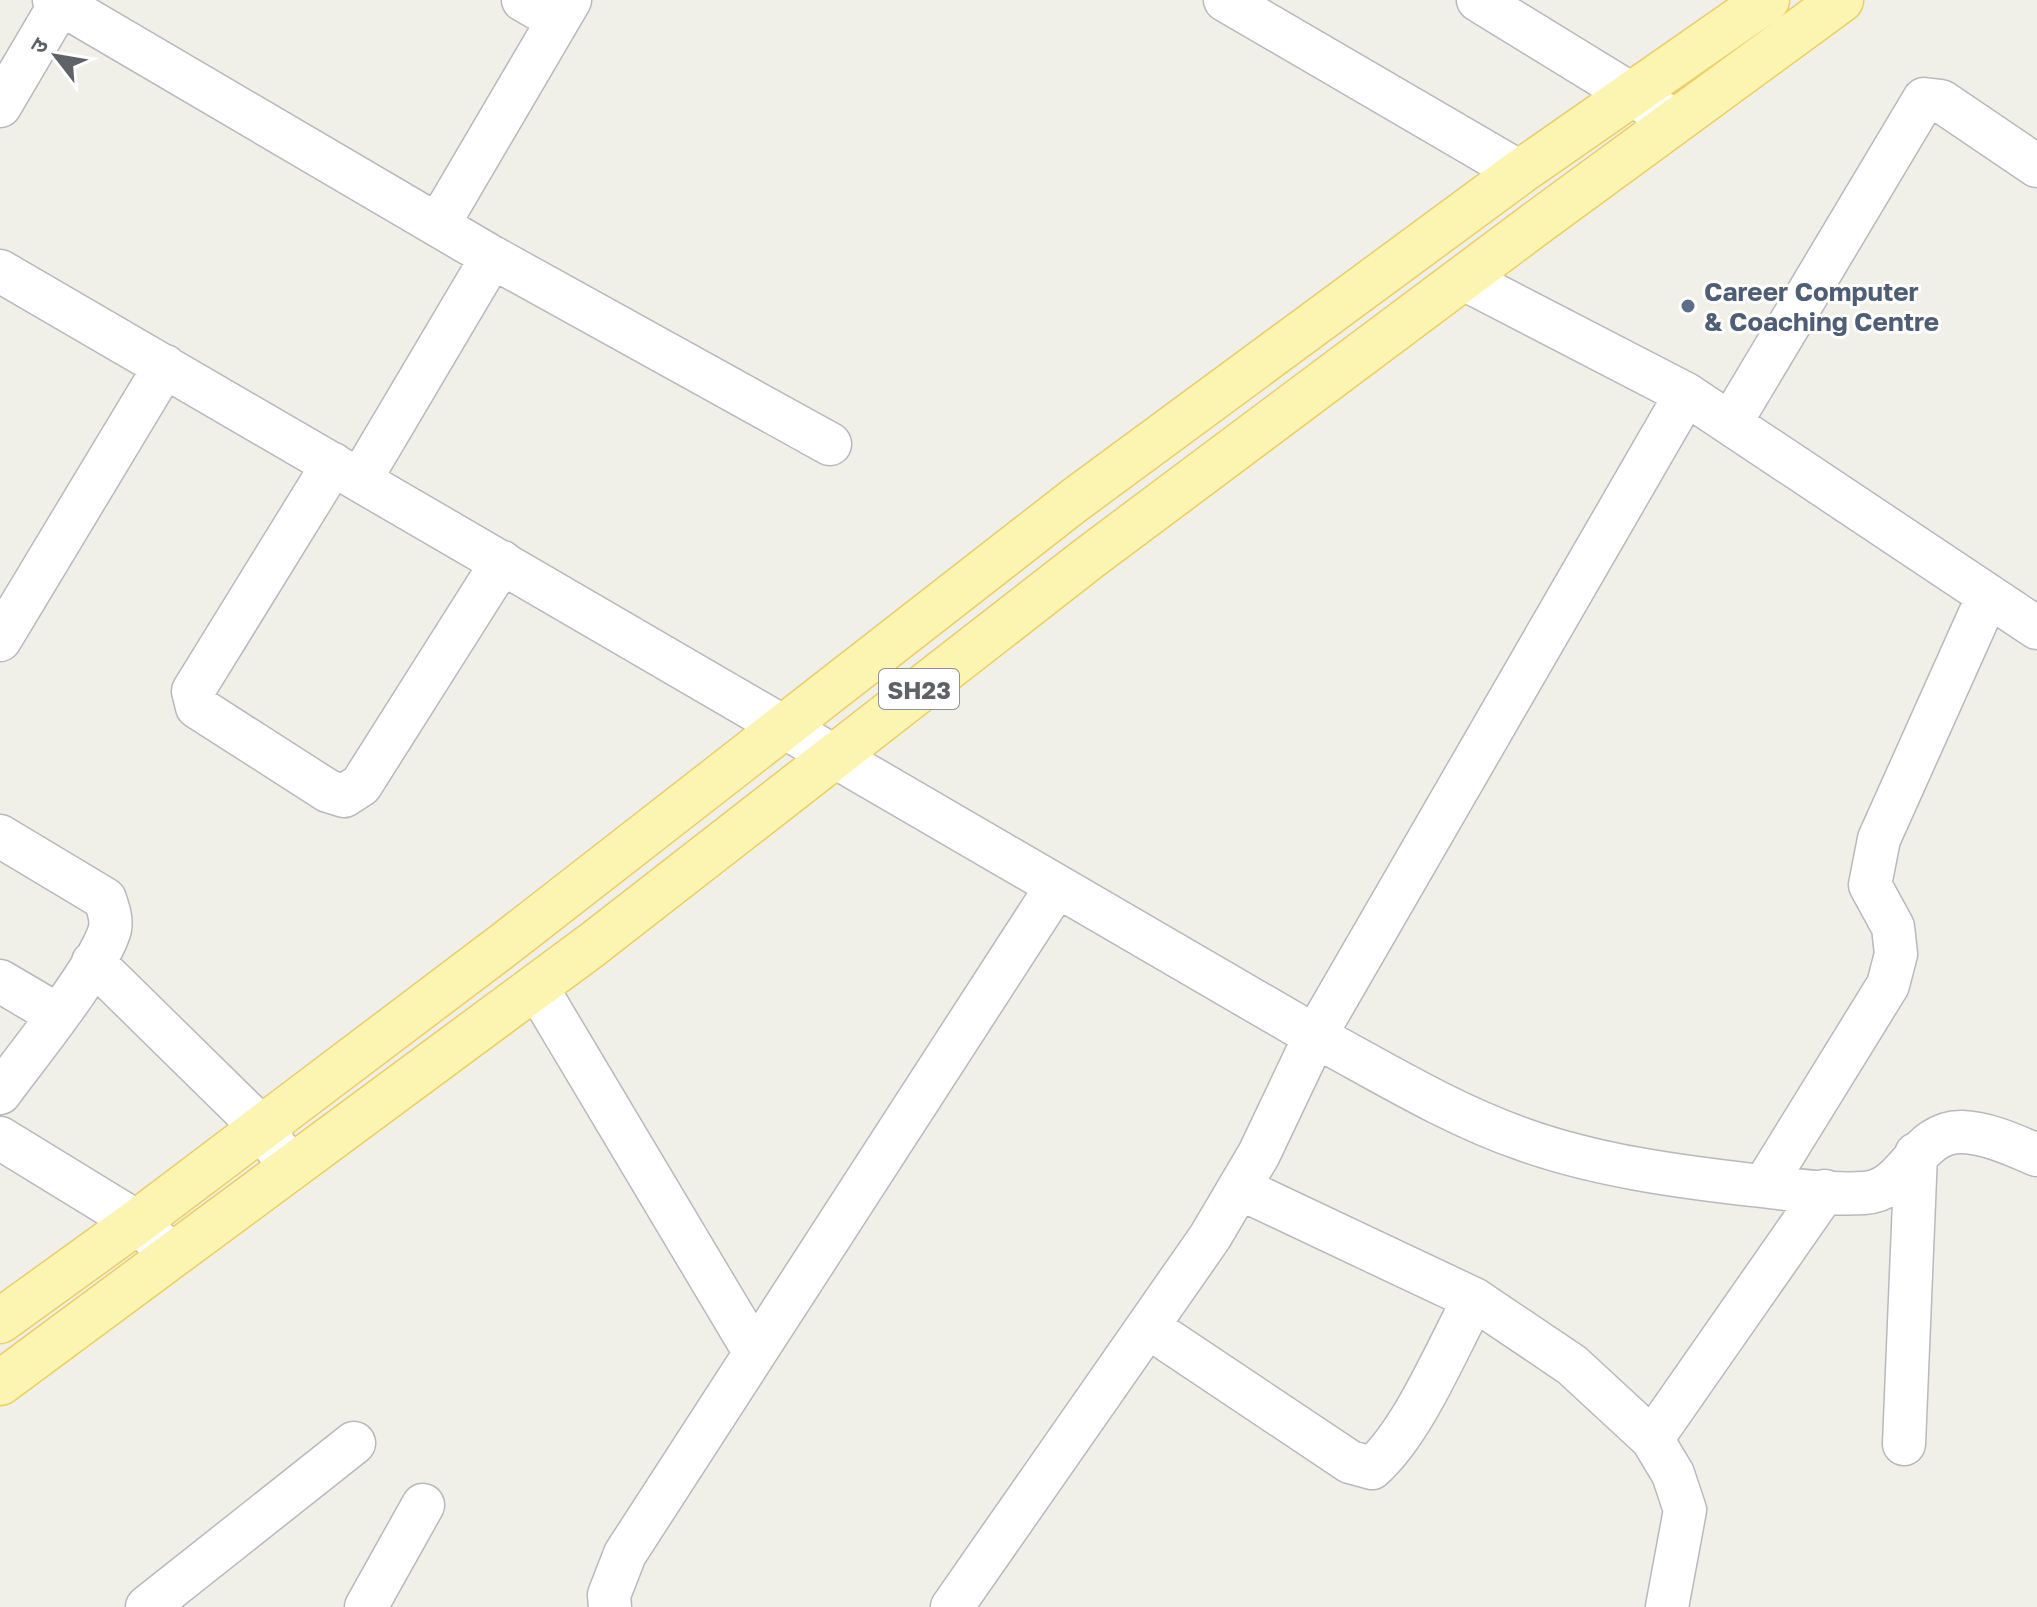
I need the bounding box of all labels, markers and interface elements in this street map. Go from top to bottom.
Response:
north arrow [16,16,96,96]
text: उ [24,32,54,58]
place label: Career Computer & Coaching Centre [1704,276,1939,337]
marker: Career Computer & Coaching Centre [1679,297,1697,315]
road number: SH23 [879,669,959,709]

